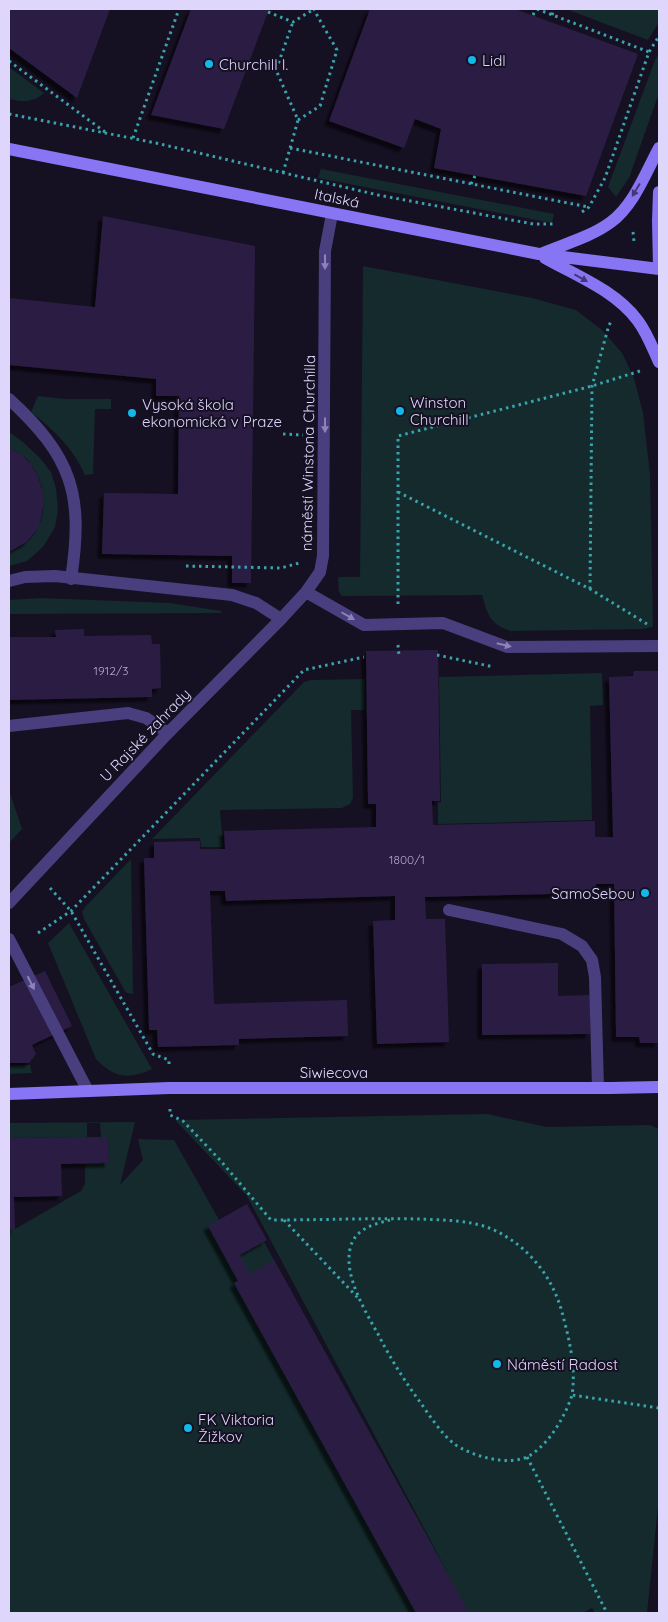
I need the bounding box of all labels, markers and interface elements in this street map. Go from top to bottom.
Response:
place label: Lidl [482,51,506,70]
marker: Lidl [466,54,478,66]
place label: Churchill I. [219,55,288,74]
marker: Churchill I. [203,58,215,70]
street label: Italská [313,184,361,212]
one-way arrow [631,184,640,197]
one-way arrow [321,254,329,270]
one-way arrow [574,274,588,282]
street label: náměstí Winstona Churchilla [297,355,319,551]
place label: Winston Churchill [410,393,469,429]
place label: Vysoká škola ekonomická v Praze [142,395,282,431]
marker: Winston Churchill [394,405,406,417]
marker: Vysoká škola ekonomická v Praze [126,407,138,419]
one-way arrow [321,417,329,433]
one-way arrow [341,612,356,620]
one-way arrow [497,641,512,649]
house number: 1912/3 [94,663,128,678]
street label: U Rajské zahrady [96,684,194,786]
house number: 1800/1 [389,852,425,867]
place label: SamoSebou [551,884,635,903]
marker: SamoSebou [639,887,651,899]
one-way arrow [27,975,35,990]
street label: Siwiecova [300,1063,368,1082]
place label: Náměstí Radost [507,1355,618,1374]
marker: Náměstí Radost [491,1358,503,1370]
place label: FK Viktoria Žižkov [198,1410,274,1446]
marker: FK Viktoria Žižkov [182,1422,194,1434]

